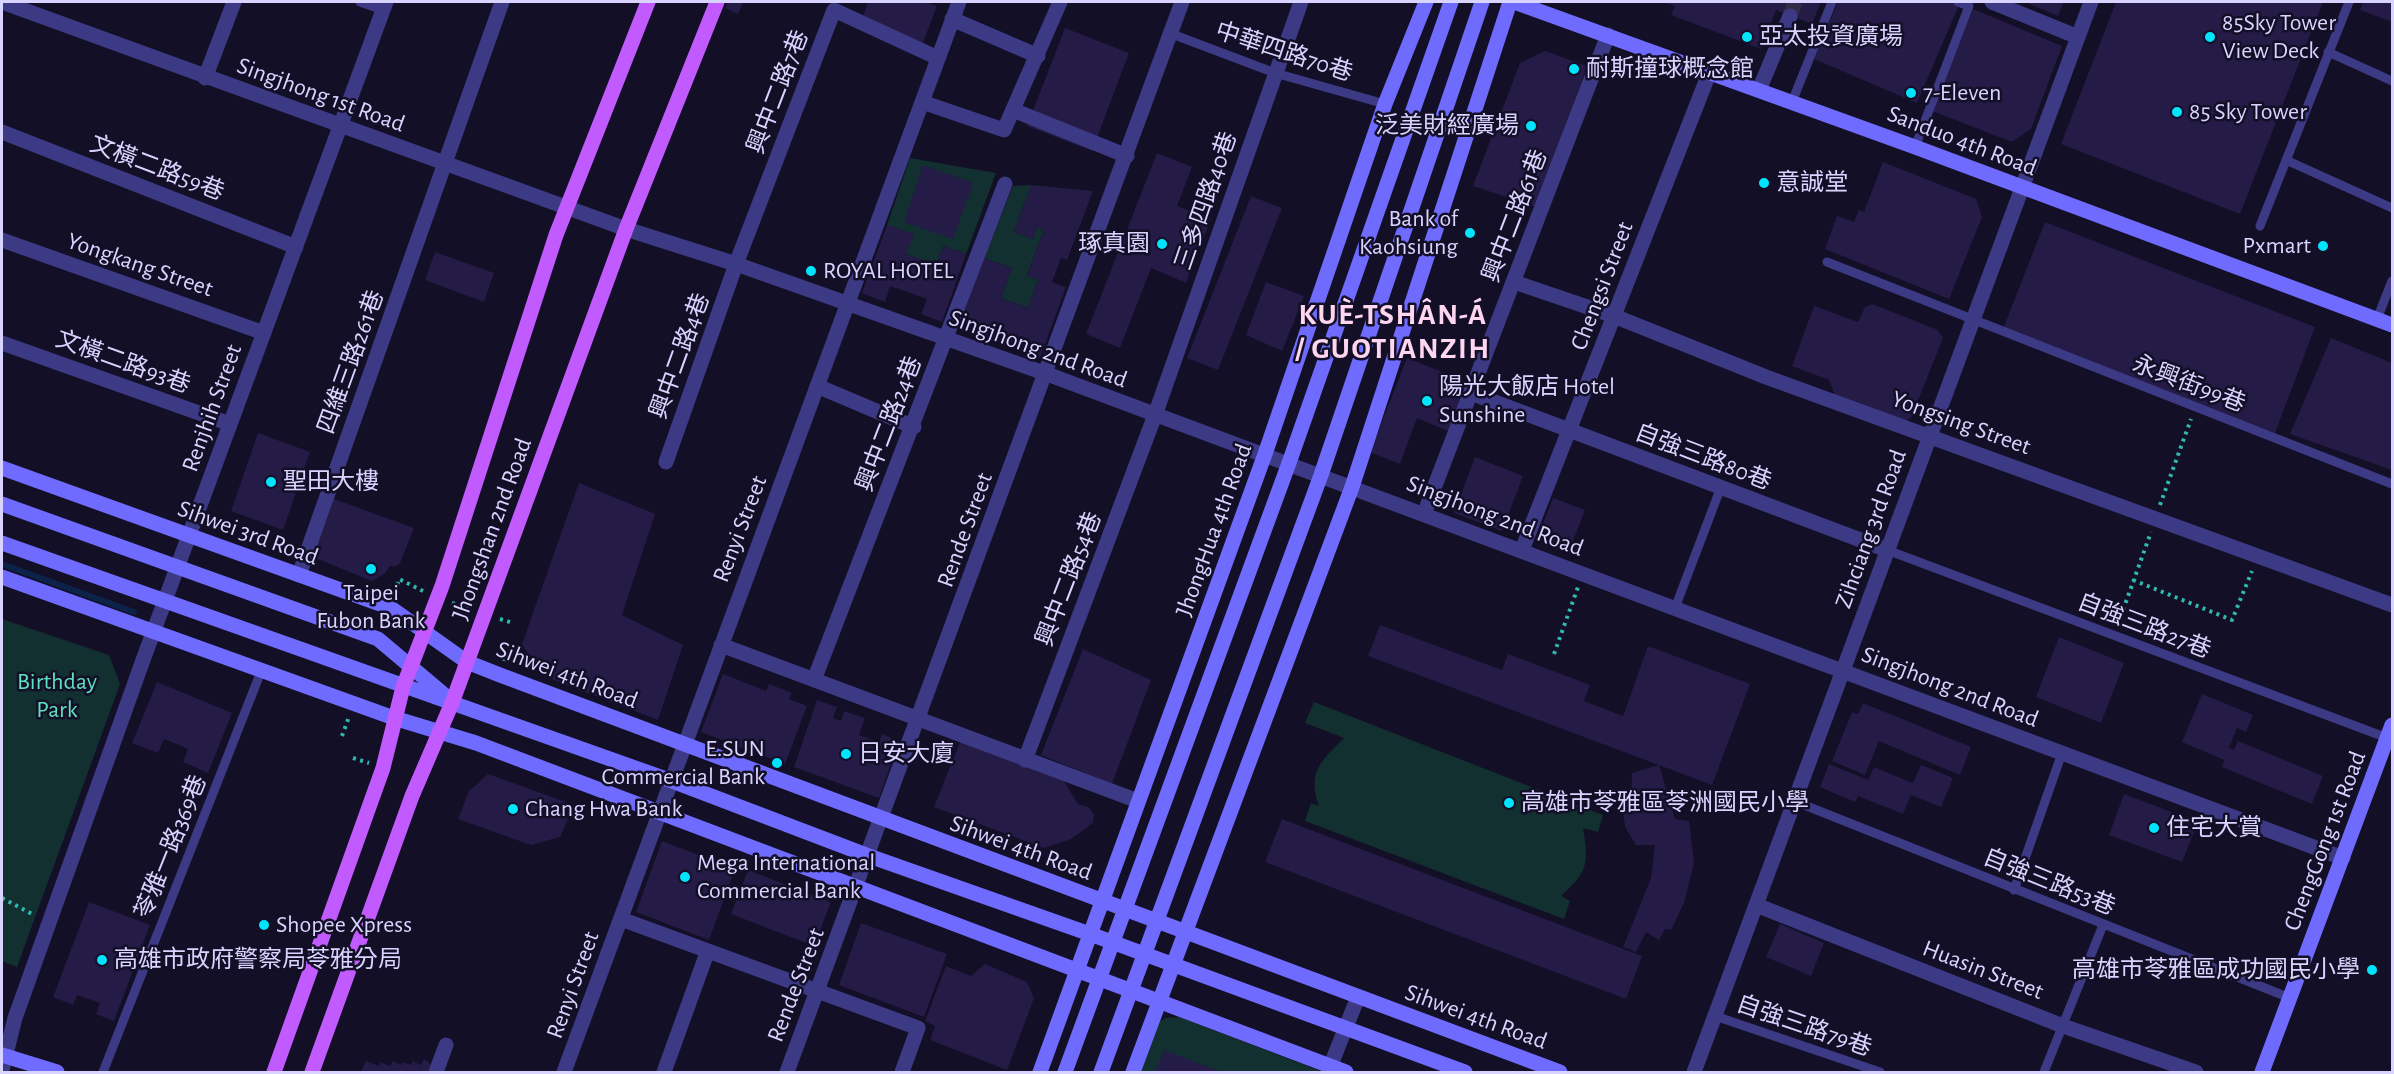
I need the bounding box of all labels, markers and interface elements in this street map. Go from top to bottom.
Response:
place label: 85Sky Tower View Deck [2222,9,2336,65]
street label: 中華四路70巷 [1212,16,1356,88]
place label: 亞太投資廣場 [1759,23,1903,51]
street label: 興中二路7巷 [741,26,815,158]
marker: 亞太投資廣場 [1740,30,1754,44]
marker: 85Sky Tower View Deck [2203,30,2217,44]
street label: Singjhong 1st Road [233,51,409,139]
place label: 耐斯撞球概念館 [1586,55,1754,83]
marker: 耐斯撞球概念館 [1567,62,1581,76]
place label: 7-Eleven [1923,79,2001,107]
marker: 7-Eleven [1904,86,1918,100]
place label: 85 Sky Tower [2189,98,2307,126]
street label: Sanduo 4th Road [1883,99,2041,183]
marker: 85 Sky Tower [2170,105,2184,119]
place label: 泛美財經廣場 [1375,112,1519,140]
marker: 泛美財經廣場 [1524,119,1538,133]
street label: 三多四路40巷 [1169,128,1243,274]
street label: 文橫二路59巷 [86,129,228,207]
street label: 興中二路61巷 [1477,146,1553,286]
place label: 意誠堂 [1776,169,1848,197]
marker: 意誠堂 [1757,176,1771,190]
place label: Bank of Kaohsiung [1359,205,1458,261]
street label: Chengsi Street [1564,218,1640,354]
marker: Bank of Kaohsiung [1463,226,1477,240]
street label: Yongkang Street [63,227,217,303]
place label: 琢真園 [1078,230,1150,258]
place label: Pxmart [2243,232,2311,260]
marker: 琢真園 [1155,237,1169,251]
marker: Pxmart [2316,239,2330,253]
place label: ROYAL HOTEL [823,257,953,285]
marker: ROYAL HOTEL [804,264,818,278]
street label: 四維三路261巷 [312,286,390,438]
street label: 興中二路4巷 [644,289,716,423]
district label: KUÈ-TSHÂN-Á / GUOTIANZIH [1295,297,1491,368]
street label: Singjhong 2nd Road [945,303,1131,395]
street label: 文橫二路93巷 [52,324,194,400]
street label: Renjhih Street [176,340,248,476]
street label: 永興街99巷 [2128,349,2250,419]
street label: 興中二路24巷 [850,352,928,496]
place label: 陽光大飯店 Hotel Sunshine [1439,373,1615,429]
street label: Yongsing Street [1887,385,2035,461]
marker: 陽光大飯店 Hotel Sunshine [1420,394,1434,408]
street label: 自強三路80巷 [1631,418,1775,496]
street label: Jhongshan 2nd Road [446,434,538,624]
street label: JhongHua 4th Road [1169,440,1259,620]
street label: Zihciang 3rd Road [1829,446,1913,612]
place label: 聖田大樓 [283,468,379,496]
street label: Rende Street [931,469,999,591]
street label: Singjhong 2nd Road [1402,469,1588,563]
street label: Renyi Street [706,472,774,586]
marker: 聖田大樓 [264,475,278,489]
street label: Sihwei 3rd Road [174,494,322,572]
street label: 興中二路54巷 [1030,508,1108,650]
marker: Taipei Fubon Bank [364,562,378,576]
place label: Taipei Fubon Bank [317,579,425,635]
street label: 自強三路27巷 [2073,587,2215,665]
street label: Sihwei 4th Road [492,635,642,715]
street label: Singjhong 2nd Road [1857,640,2043,734]
park label: Birthday Park [17,668,97,724]
place label: E.SUN Commercial Bank [601,735,765,791]
place label: 日安大廈 [858,740,954,768]
marker: 日安大廈 [839,747,853,761]
street label: ChengGong 1st Road [2277,747,2373,935]
marker: E.SUN Commercial Bank [770,756,784,770]
street label: 苓雅一路369巷 [129,771,213,923]
place label: 高雄市苓雅區苓洲國民小學 [1521,789,1809,817]
place label: Chang Hwa Bank [525,795,682,823]
marker: 高雄市苓雅區苓洲國民小學 [1502,796,1516,810]
marker: Chang Hwa Bank [506,802,520,816]
street label: Sihwei 4th Road [946,809,1096,887]
place label: 住宅大賞 [2166,814,2262,842]
marker: 住宅大賞 [2147,821,2161,835]
street label: 自強三路53巷 [1979,842,2119,922]
place label: Mega International Commercial Bank [697,849,875,905]
marker: Mega International Commercial Bank [678,870,692,884]
place label: Shopee Xpress [276,911,412,939]
marker: Shopee Xpress [257,918,271,932]
street label: Rende Street [761,924,831,1046]
street label: Renyi Street [540,927,606,1043]
street label: Huasin Street [1919,934,2047,1006]
place label: 高雄市政府警察局苓雅分局 [114,946,402,974]
marker: 高雄市政府警察局苓雅分局 [95,953,109,967]
place label: 高雄市苓雅區成功國民小學 [2072,956,2360,984]
marker: 高雄市苓雅區成功國民小學 [2365,963,2379,977]
street label: Sihwei 4th Road [1401,978,1551,1056]
street label: 自強三路79巷 [1733,989,1875,1063]

